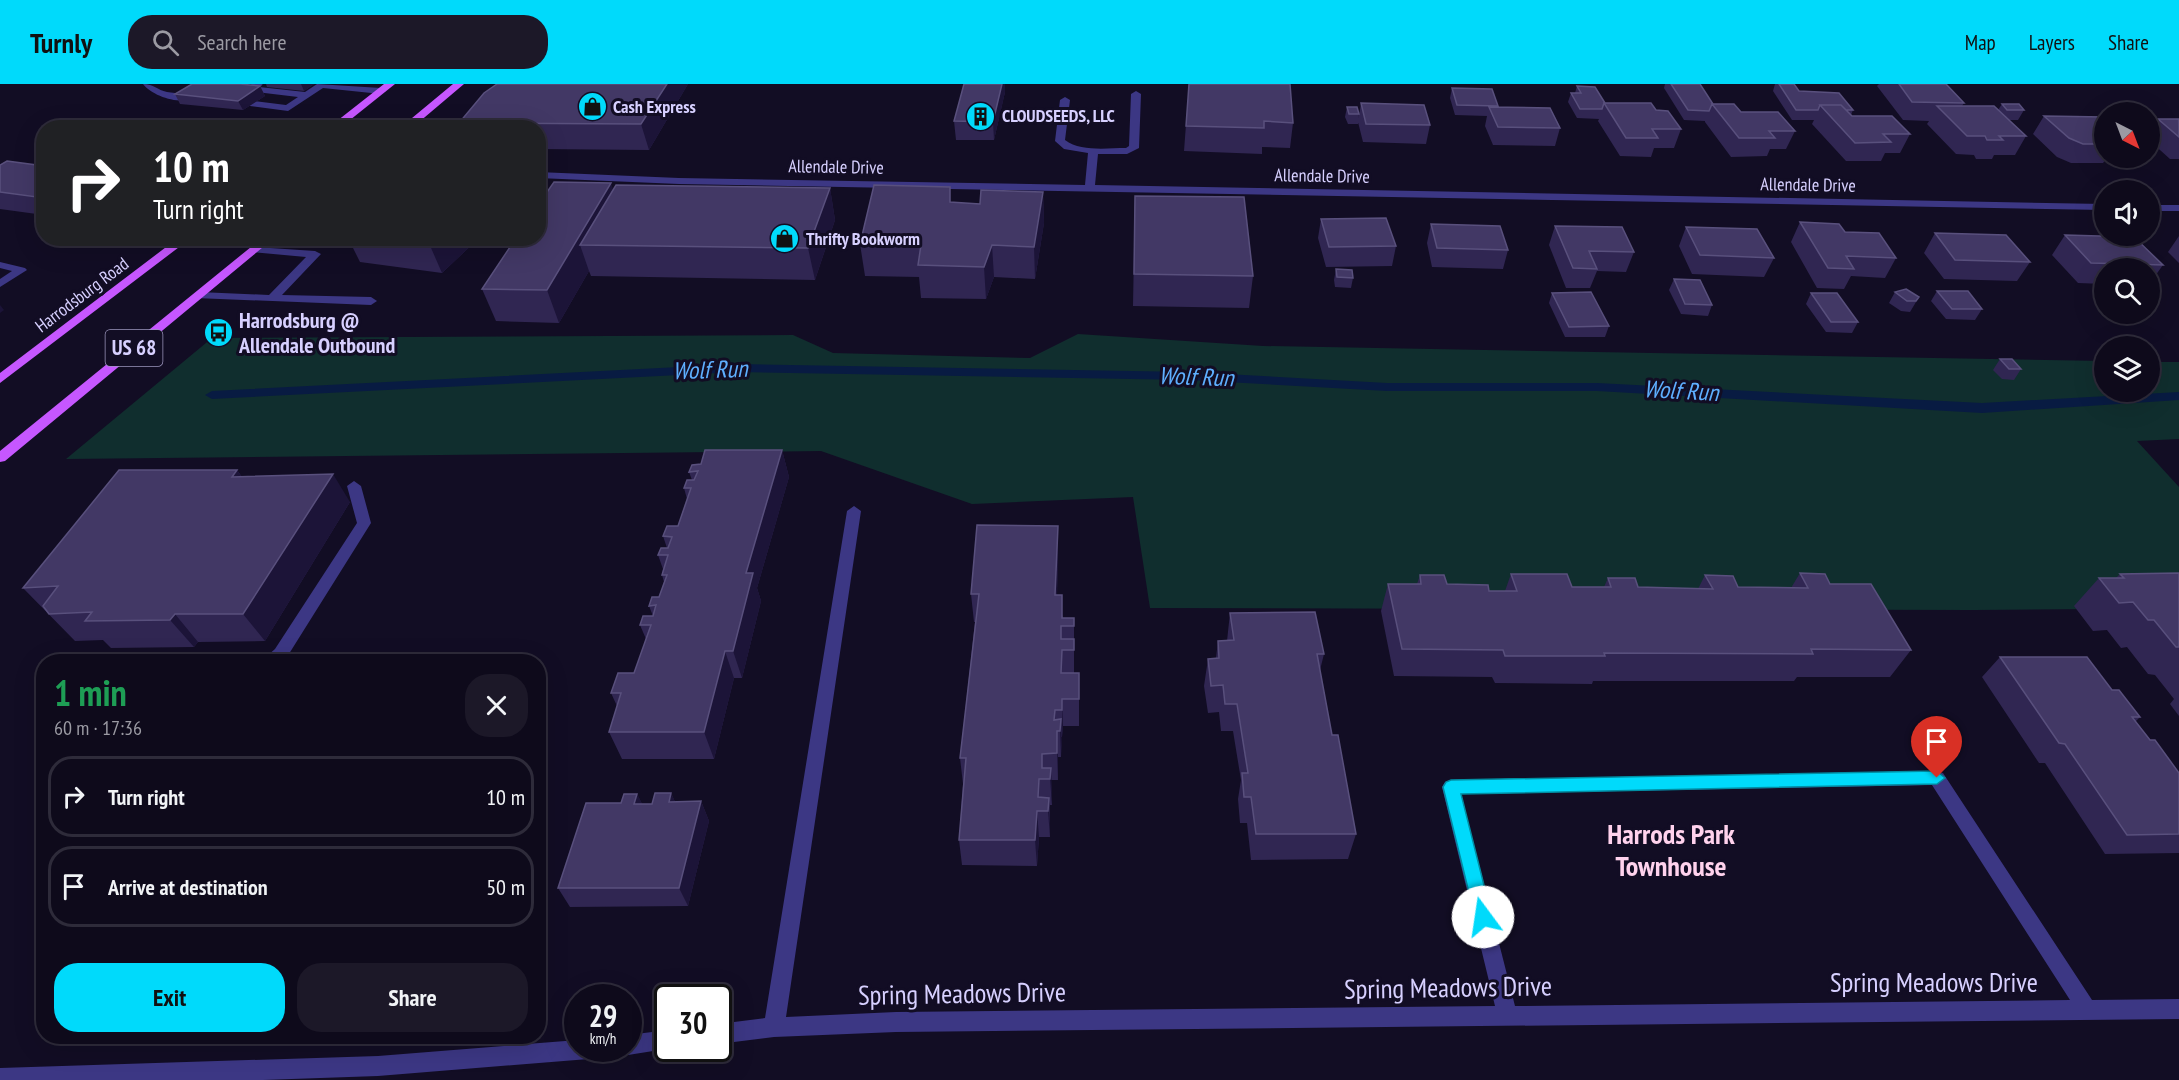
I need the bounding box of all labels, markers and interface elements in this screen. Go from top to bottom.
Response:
search box [128,15,548,69]
text: Turnly [30,24,92,61]
icon: search [149,26,182,59]
text: Search here [197,28,287,56]
text: Map [1965,29,1996,56]
text: Layers [2029,29,2075,56]
text: Share [2108,29,2149,56]
shop icon: Cash Express [576,91,608,123]
place label: Cash Express [613,95,696,118]
building icon: CLOUDSEEDS, LLC [965,100,997,132]
north arrow [2094,102,2160,168]
map controls [2094,102,2160,402]
place label: CLOUDSEEDS, LLC [1002,104,1115,127]
text: 10 m [153,139,230,194]
icon: right [54,144,132,222]
street label: Allendale Drive [788,154,884,179]
street label: Allendale Drive [1274,163,1370,188]
street label: Allendale Drive [1760,172,1856,197]
button: sound [2094,180,2160,246]
text: Turn right [153,192,244,226]
shop icon: Thrifty Bookworm [769,223,801,255]
place label: Thrifty Bookworm [806,227,920,250]
street label: Harrodsburg Road [30,252,133,337]
button: search [2094,258,2160,324]
place label: Harrodsburg @ Allendale Outbound [238,306,395,359]
bus stop icon: Harrodsburg @ Allendale Outbound [202,317,234,349]
road number: US 68 [106,330,162,366]
button: layers [2094,336,2160,402]
water label: Wolf Run [672,353,749,386]
water label: Wolf Run [1158,360,1235,393]
water label: Wolf Run [1643,373,1721,408]
text: 1 min [54,669,127,716]
button: close [465,674,528,737]
text: 60 m · 17:36 [54,715,142,741]
pin [1911,716,1962,778]
icon: arrive [1920,725,1953,758]
icon: right [57,780,90,813]
text: Turn right [108,783,185,811]
text: 10 m [486,783,525,811]
district label: Harrods Park Townhouse [1607,815,1735,884]
icon: arrive [57,870,90,903]
text: Arrive at destination [108,873,268,901]
text: 50 m [486,873,525,901]
position arrow [1451,885,1515,949]
button: Exit [54,963,285,1032]
button: Share [297,963,528,1032]
street label: Spring Meadows Drive [1830,965,2038,999]
street label: Spring Meadows Drive [1344,968,1552,1006]
street label: Spring Meadows Drive [858,974,1066,1012]
speed limit sign: 30 [654,984,732,1062]
text: 29 [589,996,617,1035]
text: km/h [590,1029,616,1048]

